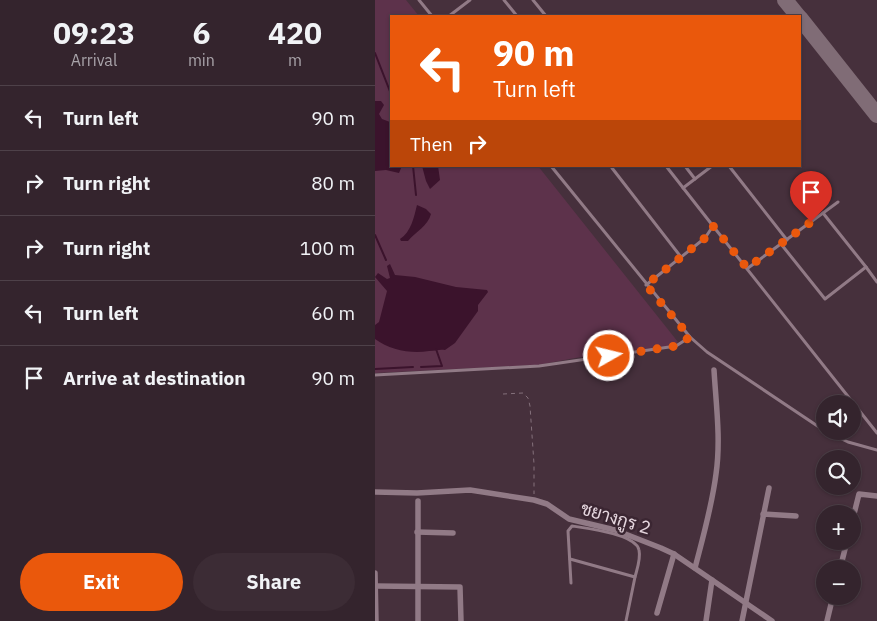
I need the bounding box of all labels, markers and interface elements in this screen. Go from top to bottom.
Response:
text: 09:23 [53,13,135,52]
text: 6 [192,13,210,52]
text: 420 [268,13,322,52]
text: 90 m [493,30,575,76]
icon: left [410,35,475,100]
text: Arrival [71,50,117,70]
text: min [188,50,215,70]
text: m [288,50,302,70]
text: Turn left [493,74,576,103]
icon: left [20,104,48,132]
text: Turn left [63,106,139,130]
text: 90 m [311,106,355,130]
icon: right [463,130,491,158]
text: Then [410,132,453,156]
icon: right [20,169,48,197]
text: Turn right [63,171,150,195]
text: 80 m [311,171,355,195]
pin [790,171,832,222]
icon: arrive [797,178,825,206]
icon: right [20,234,48,262]
text: Turn right [63,236,150,260]
text: 100 m [300,236,355,260]
icon: left [20,299,48,327]
text: Turn left [63,301,139,325]
text: 60 m [311,301,355,325]
position arrow [582,329,634,381]
icon: arrive [20,364,48,392]
text: Arrive at destination [63,366,246,390]
text: 90 m [311,366,355,390]
map controls [816,395,861,605]
button: sound [816,395,861,440]
button: search [816,450,861,495]
street label: ชยางกูร 2 [578,496,654,541]
button: + [816,505,861,550]
button: Exit [20,553,183,611]
button: Share [193,553,355,611]
button: − [816,560,861,605]

